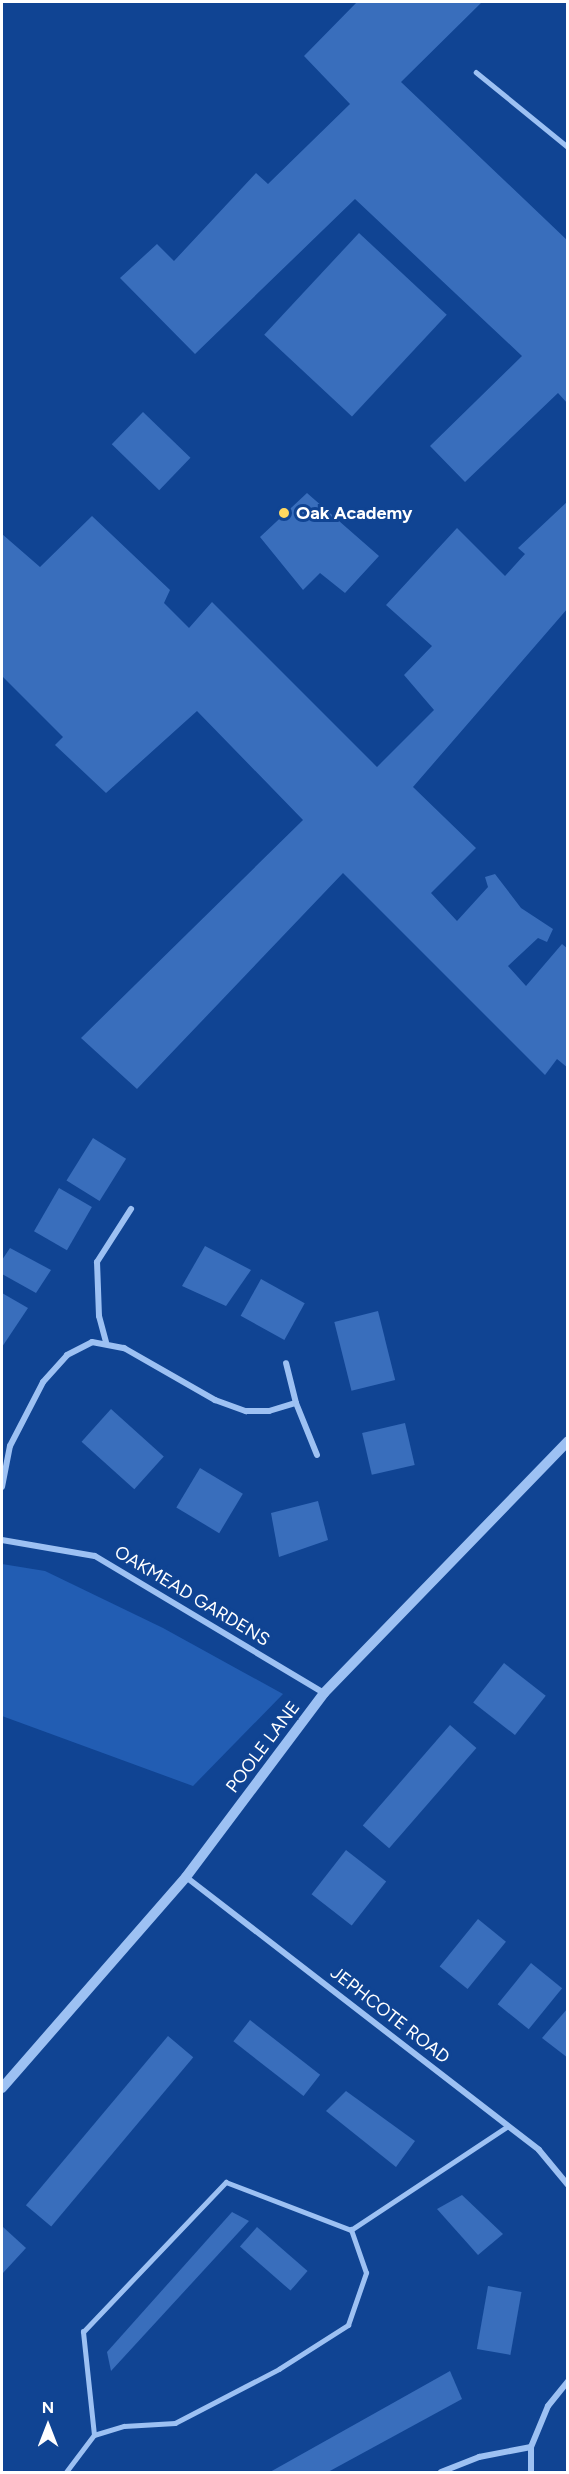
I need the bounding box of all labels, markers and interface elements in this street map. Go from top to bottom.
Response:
place label: Oak Academy [296,502,412,524]
marker: Oak Academy [277,506,291,520]
street label: OAKMEAD GARDENS [111,1541,273,1651]
street label: POOLE LANE [222,1697,304,1797]
street label: JEPHCOTE ROAD [326,1962,454,2068]
north arrow [18,2396,78,2456]
text: N [42,2398,54,2417]

